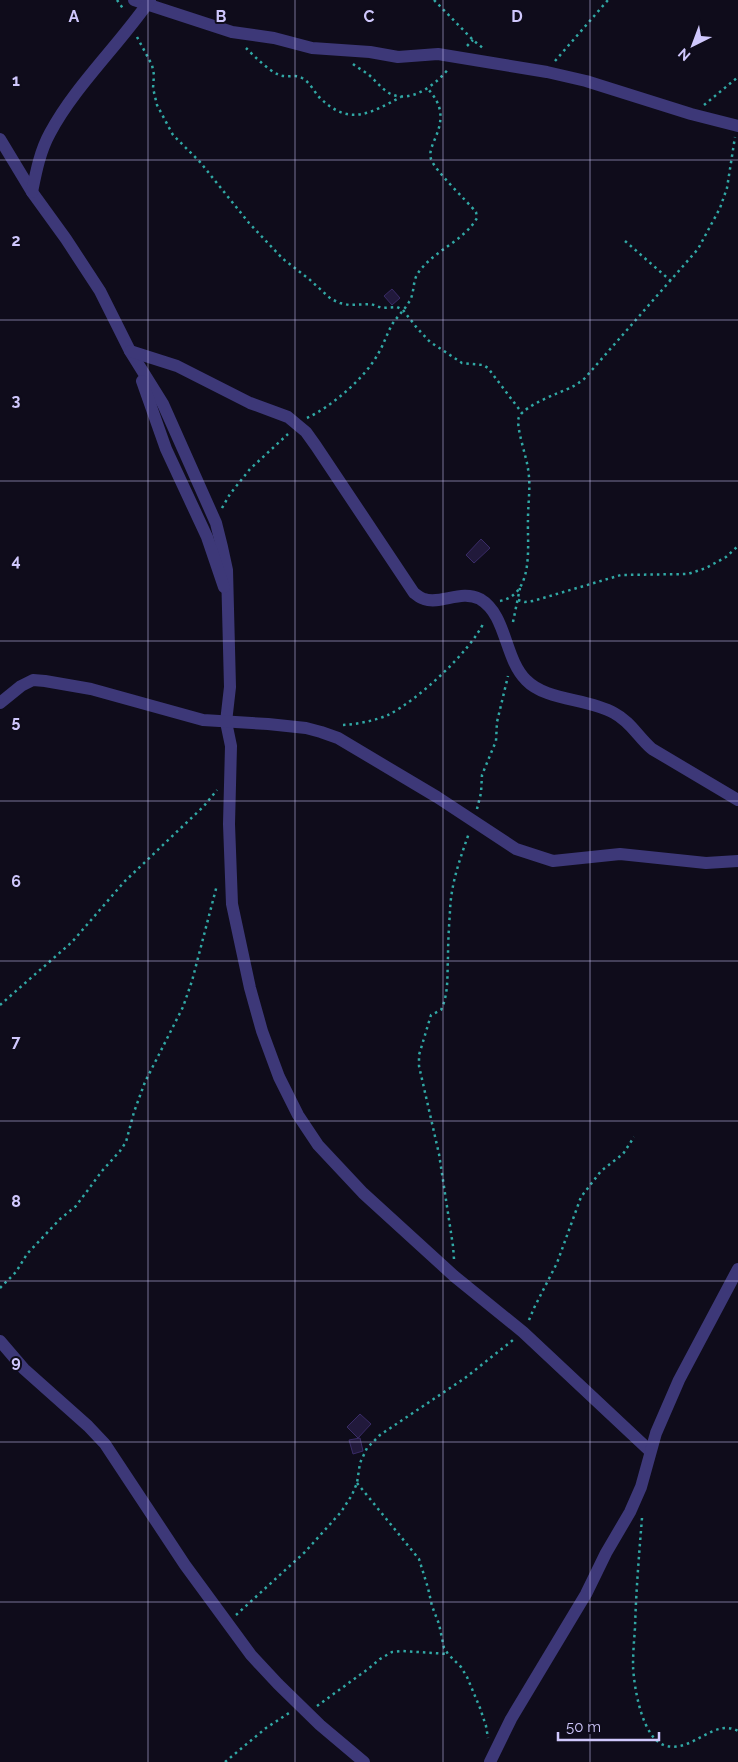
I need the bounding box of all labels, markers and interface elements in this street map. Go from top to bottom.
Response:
text: A [69,7,80,26]
text: B [216,7,227,26]
text: C [364,7,375,26]
text: D [511,7,523,26]
north arrow [668,20,718,70]
text: N [675,45,694,64]
text: 1 [12,71,20,90]
text: 2 [11,231,21,250]
text: 3 [12,391,21,410]
text: 4 [11,551,21,570]
text: 5 [12,712,21,731]
text: 6 [11,872,21,891]
text: 7 [12,1032,21,1051]
text: 8 [11,1192,21,1211]
text: 9 [11,1352,21,1371]
scale bar [558,1710,659,1742]
text: 50 m [566,1718,601,1736]

